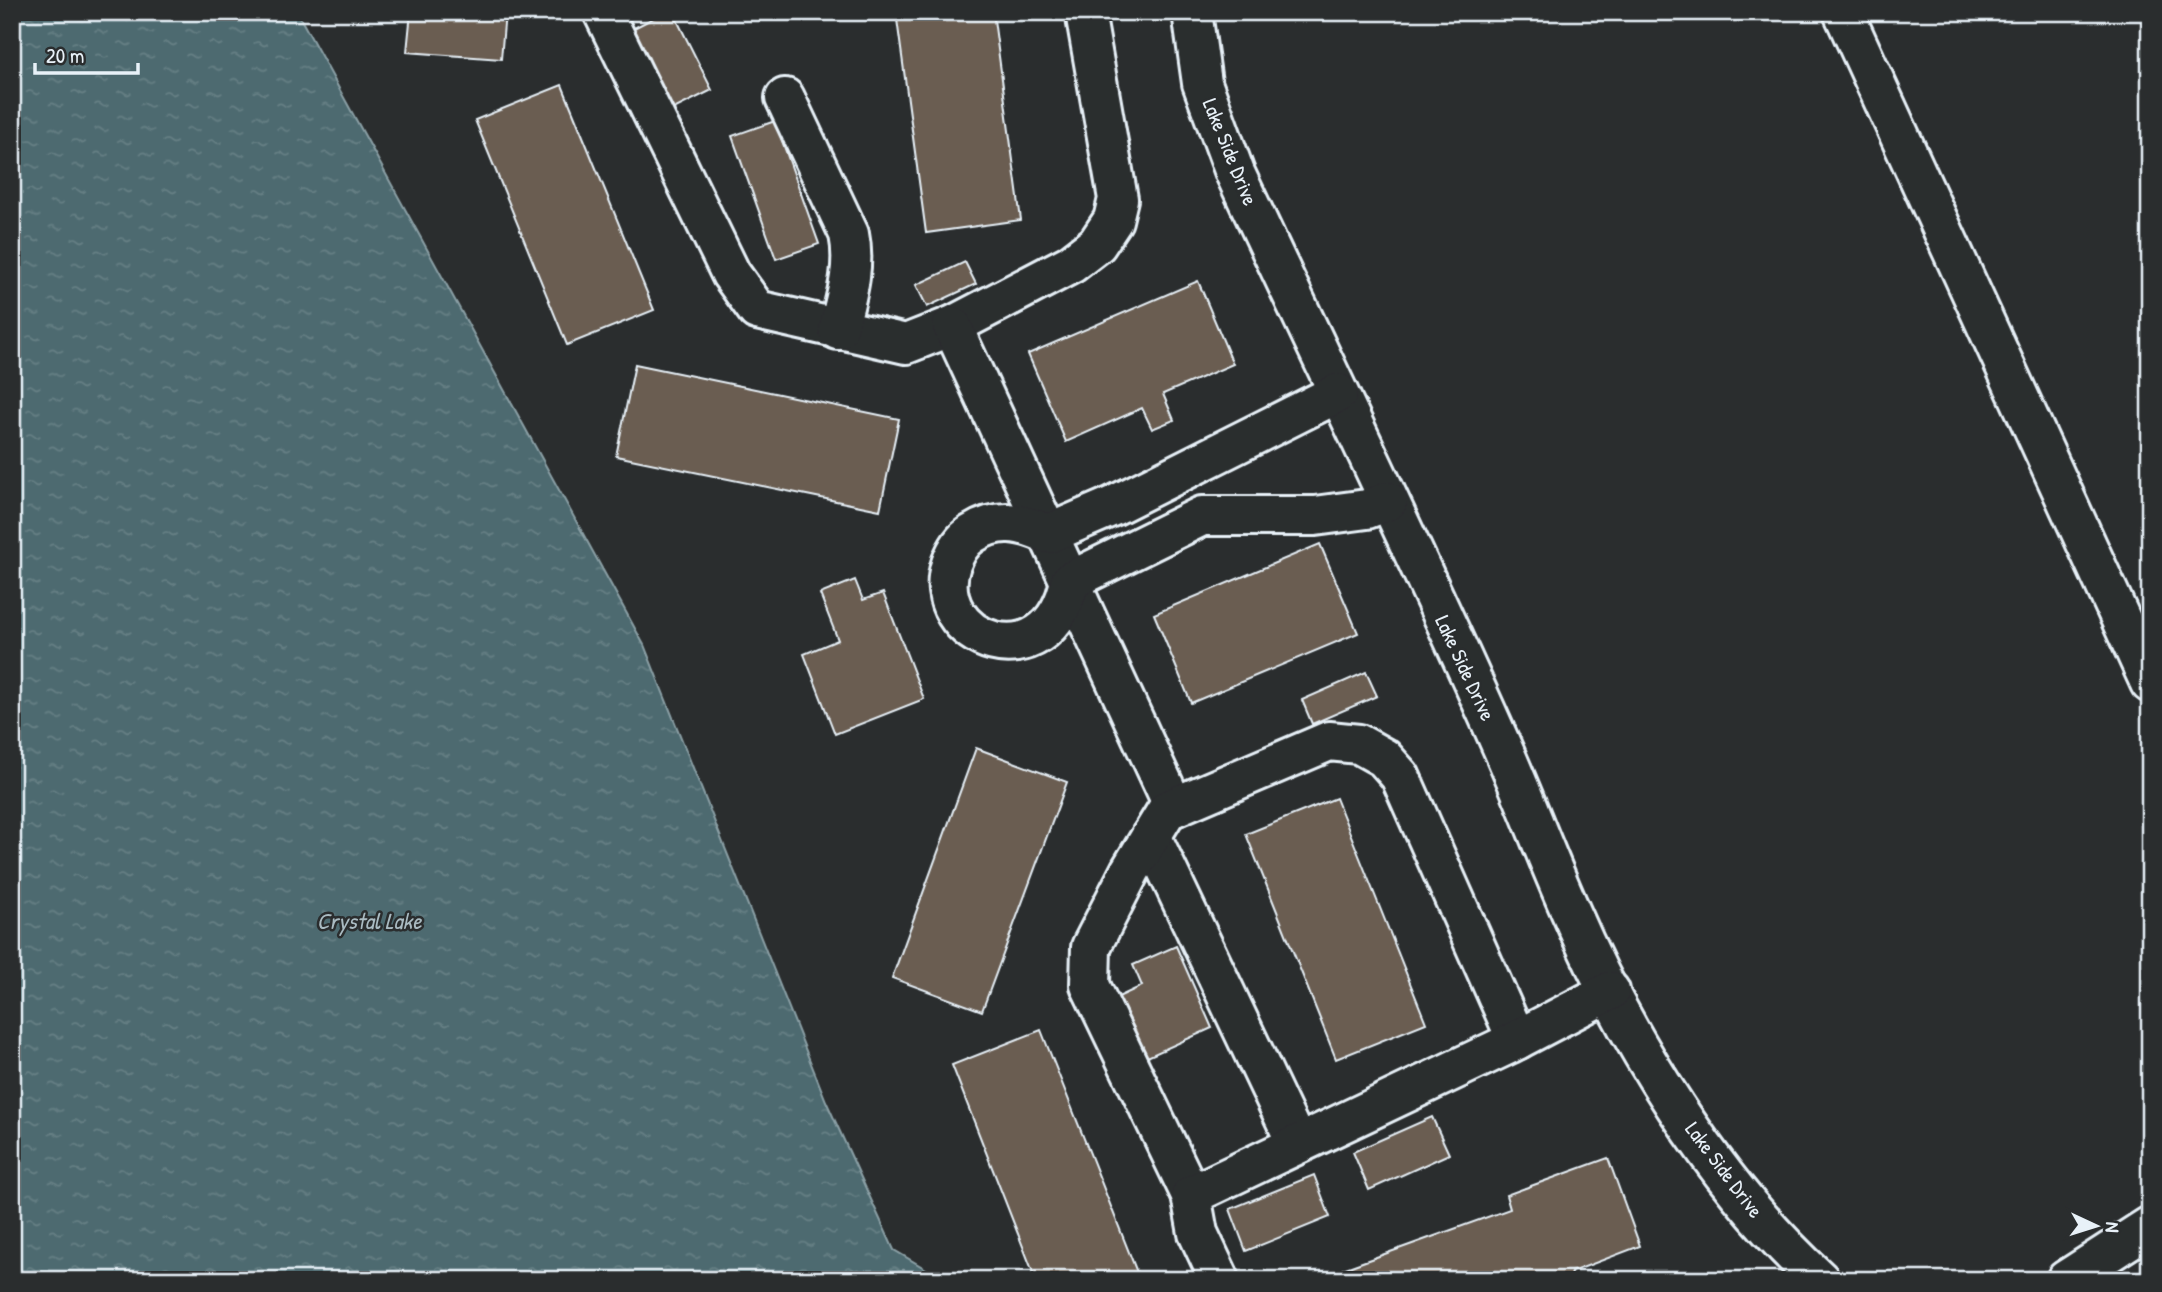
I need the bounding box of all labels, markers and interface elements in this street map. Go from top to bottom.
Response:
scale bar [35,32,138,76]
text: 20 m [46,41,84,70]
street label: Lake Side Drive [1196,94,1265,210]
street label: Lake Side Drive [1428,610,1503,725]
water label: Crystal Lake [317,905,422,937]
street label: Lake Side Drive [1679,1116,1770,1224]
north arrow [2060,1190,2130,1260]
text: N [2100,1221,2126,1233]

